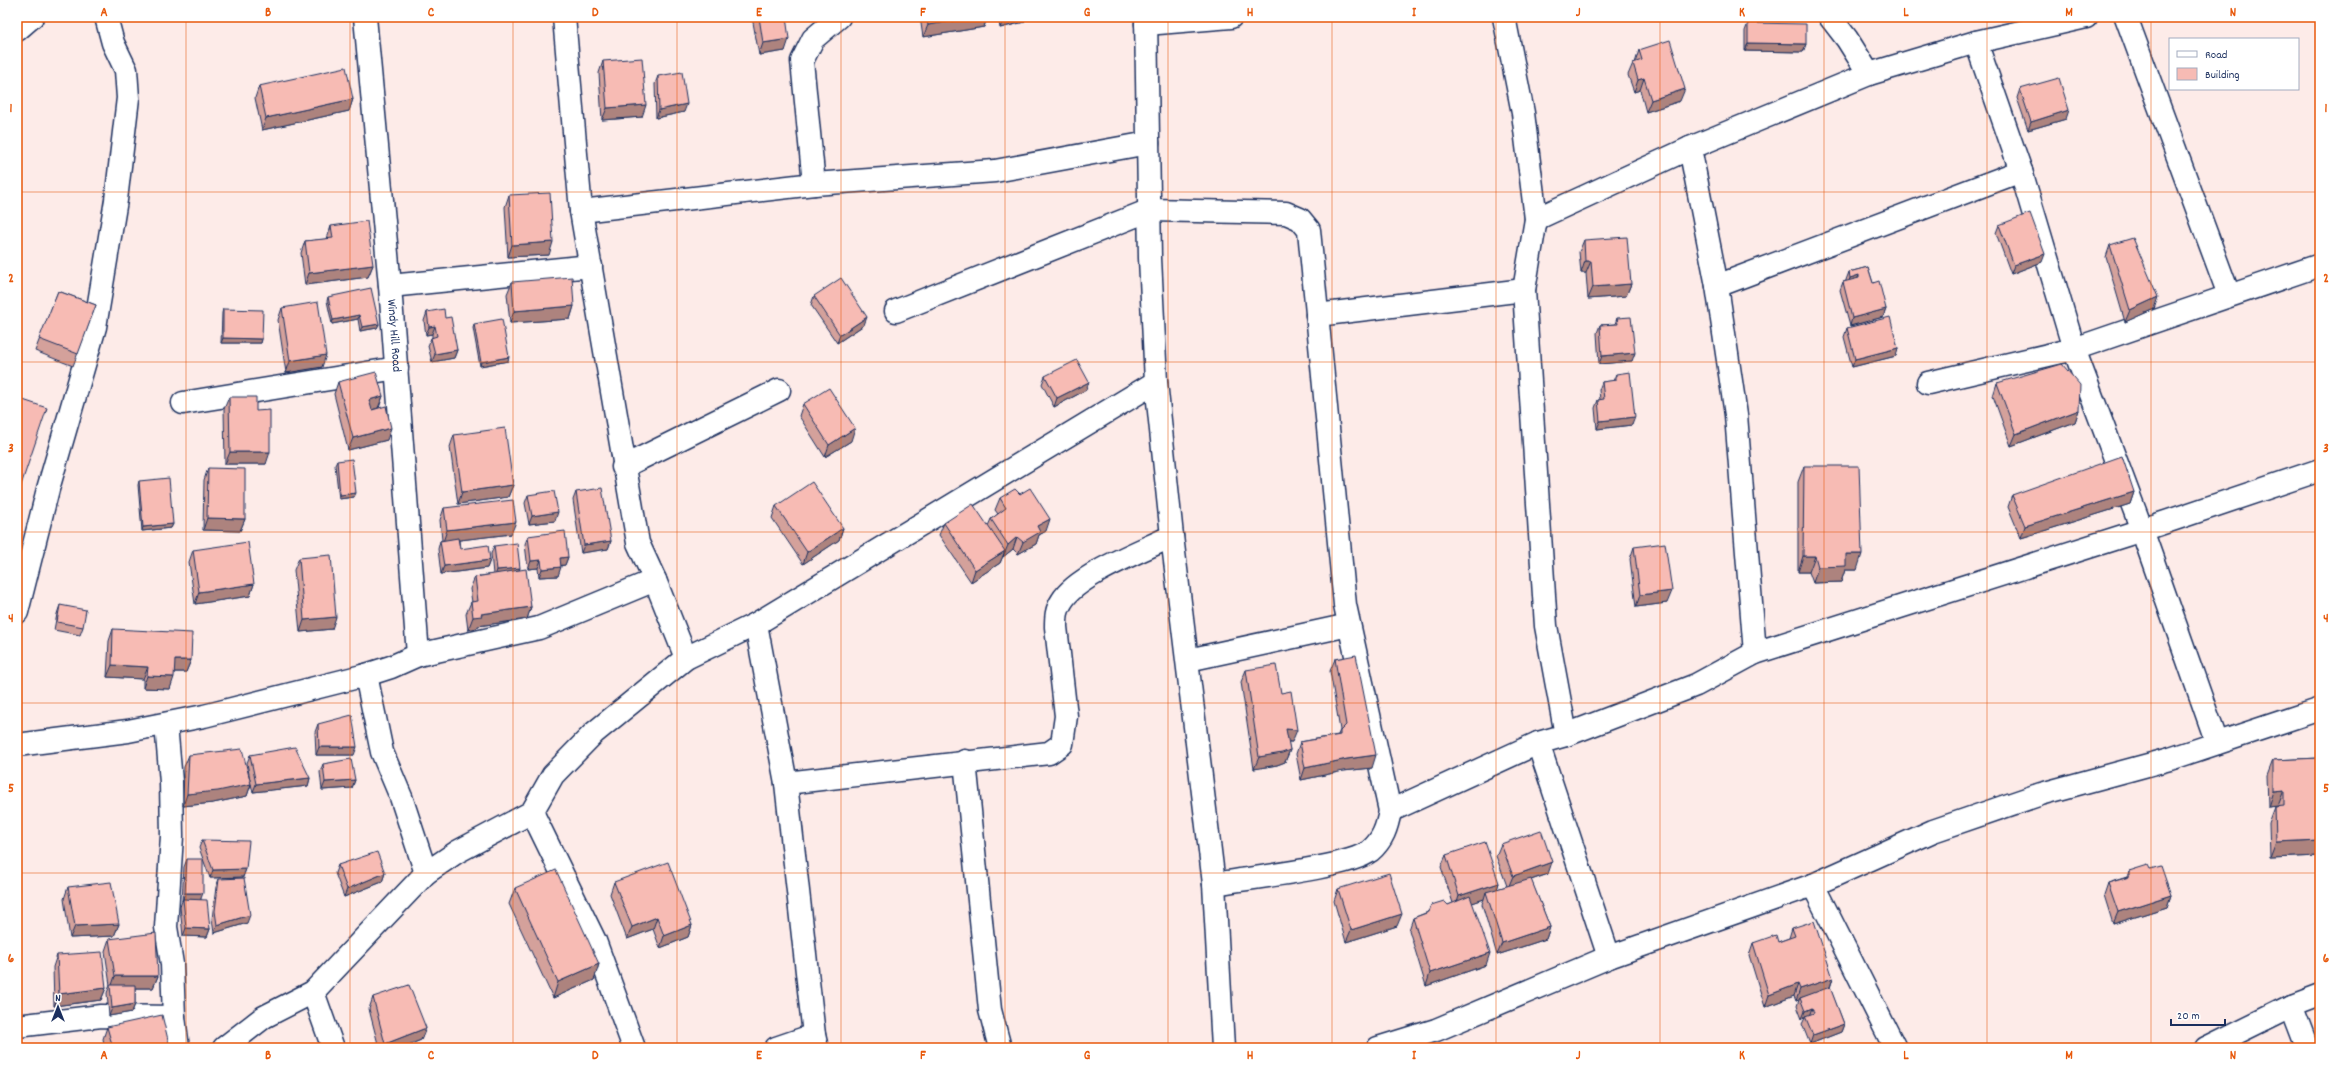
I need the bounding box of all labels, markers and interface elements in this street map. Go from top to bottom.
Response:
text: A [100,4,108,23]
text: B [265,4,271,23]
text: C [428,4,435,23]
text: D [592,4,599,23]
text: E [756,4,763,23]
text: F [920,4,926,23]
text: G [1084,4,1091,23]
text: H [1247,4,1254,23]
text: I [1412,4,1417,23]
text: J [1576,4,1581,23]
text: K [1739,4,1745,23]
text: L [1903,4,1909,23]
text: M [2065,4,2073,23]
text: N [2230,4,2236,23]
legend [2169,38,2299,90]
text: Road [2205,47,2227,64]
text: Building [2205,67,2240,84]
text: 1 [10,100,13,119]
text: 1 [2325,100,2328,119]
text: 2 [8,270,14,289]
text: 2 [2323,270,2329,289]
street label: Windy Hill Road [382,299,406,373]
text: 3 [8,440,14,459]
text: 3 [2323,440,2329,459]
text: 4 [8,610,14,629]
text: 4 [2323,610,2329,629]
text: 5 [8,780,14,799]
text: 5 [2323,780,2329,799]
text: 6 [8,950,15,969]
text: 6 [2323,950,2330,969]
north arrow [38,987,78,1027]
text: N [55,991,61,1007]
scale bar [2171,1001,2225,1027]
text: 20 m [2177,1008,2200,1025]
text: A [100,1047,108,1065]
text: B [265,1047,271,1065]
text: C [428,1047,435,1065]
text: D [592,1047,599,1065]
text: E [756,1047,763,1065]
text: F [920,1047,926,1065]
text: G [1084,1047,1091,1065]
text: H [1247,1047,1254,1065]
text: I [1412,1047,1417,1065]
text: J [1576,1047,1581,1065]
text: K [1739,1047,1745,1065]
text: L [1903,1047,1909,1065]
text: M [2065,1047,2073,1065]
text: N [2230,1047,2236,1065]

